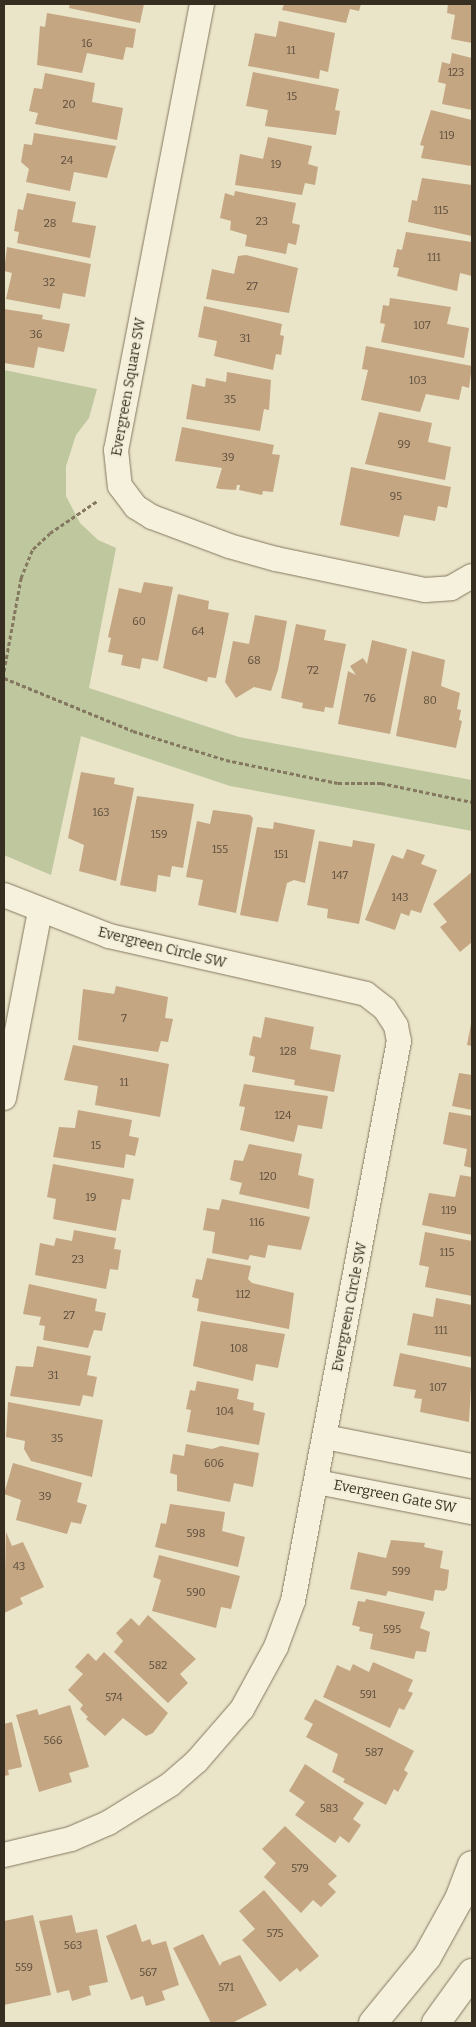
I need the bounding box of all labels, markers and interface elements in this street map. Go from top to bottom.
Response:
house number: 16 [82,37,92,51]
house number: 11 [287,44,295,58]
house number: 123 [448,66,464,80]
house number: 15 [287,90,297,104]
house number: 20 [62,98,76,112]
house number: 119 [439,129,455,143]
house number: 24 [61,154,73,168]
house number: 19 [271,158,281,172]
house number: 115 [434,204,448,218]
house number: 23 [256,215,268,229]
house number: 28 [44,217,56,231]
house number: 111 [427,251,441,265]
house number: 32 [43,276,55,290]
house number: 27 [246,280,258,294]
street label: Evergreen Square SW [109,316,149,458]
house number: 107 [413,319,431,333]
house number: 36 [30,328,42,342]
house number: 31 [240,332,250,346]
house number: 103 [409,374,427,388]
house number: 35 [224,393,236,407]
house number: 99 [398,438,410,452]
house number: 39 [222,451,234,465]
house number: 95 [390,490,402,504]
house number: 60 [132,615,146,629]
house number: 64 [192,625,204,639]
house number: 68 [247,654,261,668]
house number: 72 [307,664,319,678]
house number: 76 [364,692,376,706]
house number: 80 [423,694,437,708]
house number: 163 [92,806,110,820]
house number: 159 [151,828,167,842]
house number: 155 [212,843,228,857]
house number: 151 [274,848,288,862]
house number: 147 [332,869,348,883]
house number: 143 [391,891,409,905]
street label: Evergreen Circle SW [96,924,228,972]
house number: 7 [121,1012,127,1026]
house number: 128 [279,1045,297,1059]
house number: 11 [120,1076,128,1090]
house number: 124 [275,1109,291,1123]
house number: 15 [91,1139,101,1153]
house number: 120 [259,1170,277,1184]
house number: 19 [86,1191,96,1205]
house number: 119 [441,1204,457,1218]
house number: 116 [249,1216,265,1230]
street label: Evergreen Circle SW [329,1241,371,1373]
house number: 115 [440,1246,454,1260]
house number: 23 [72,1253,84,1267]
house number: 112 [236,1288,250,1302]
house number: 27 [63,1309,75,1323]
house number: 111 [434,1324,448,1338]
house number: 108 [230,1342,248,1356]
house number: 31 [48,1369,58,1383]
house number: 107 [429,1381,447,1395]
house number: 104 [216,1405,234,1419]
house number: 35 [51,1432,63,1446]
house number: 606 [204,1457,224,1471]
street label: Evergreen Gate SW [332,1477,458,1517]
house number: 39 [39,1490,51,1504]
house number: 598 [187,1527,205,1541]
house number: 43 [13,1560,25,1574]
house number: 599 [392,1565,410,1579]
house number: 590 [186,1586,206,1600]
house number: 595 [383,1623,401,1637]
house number: 582 [149,1659,167,1673]
house number: 591 [360,1688,376,1702]
house number: 574 [105,1691,123,1705]
house number: 566 [44,1734,62,1748]
house number: 587 [365,1746,383,1760]
house number: 583 [320,1802,338,1816]
house number: 579 [291,1862,309,1876]
house number: 575 [267,1927,283,1941]
house number: 563 [64,1939,82,1953]
house number: 559 [15,1961,33,1975]
house number: 567 [139,1966,157,1980]
house number: 571 [218,1981,234,1995]

